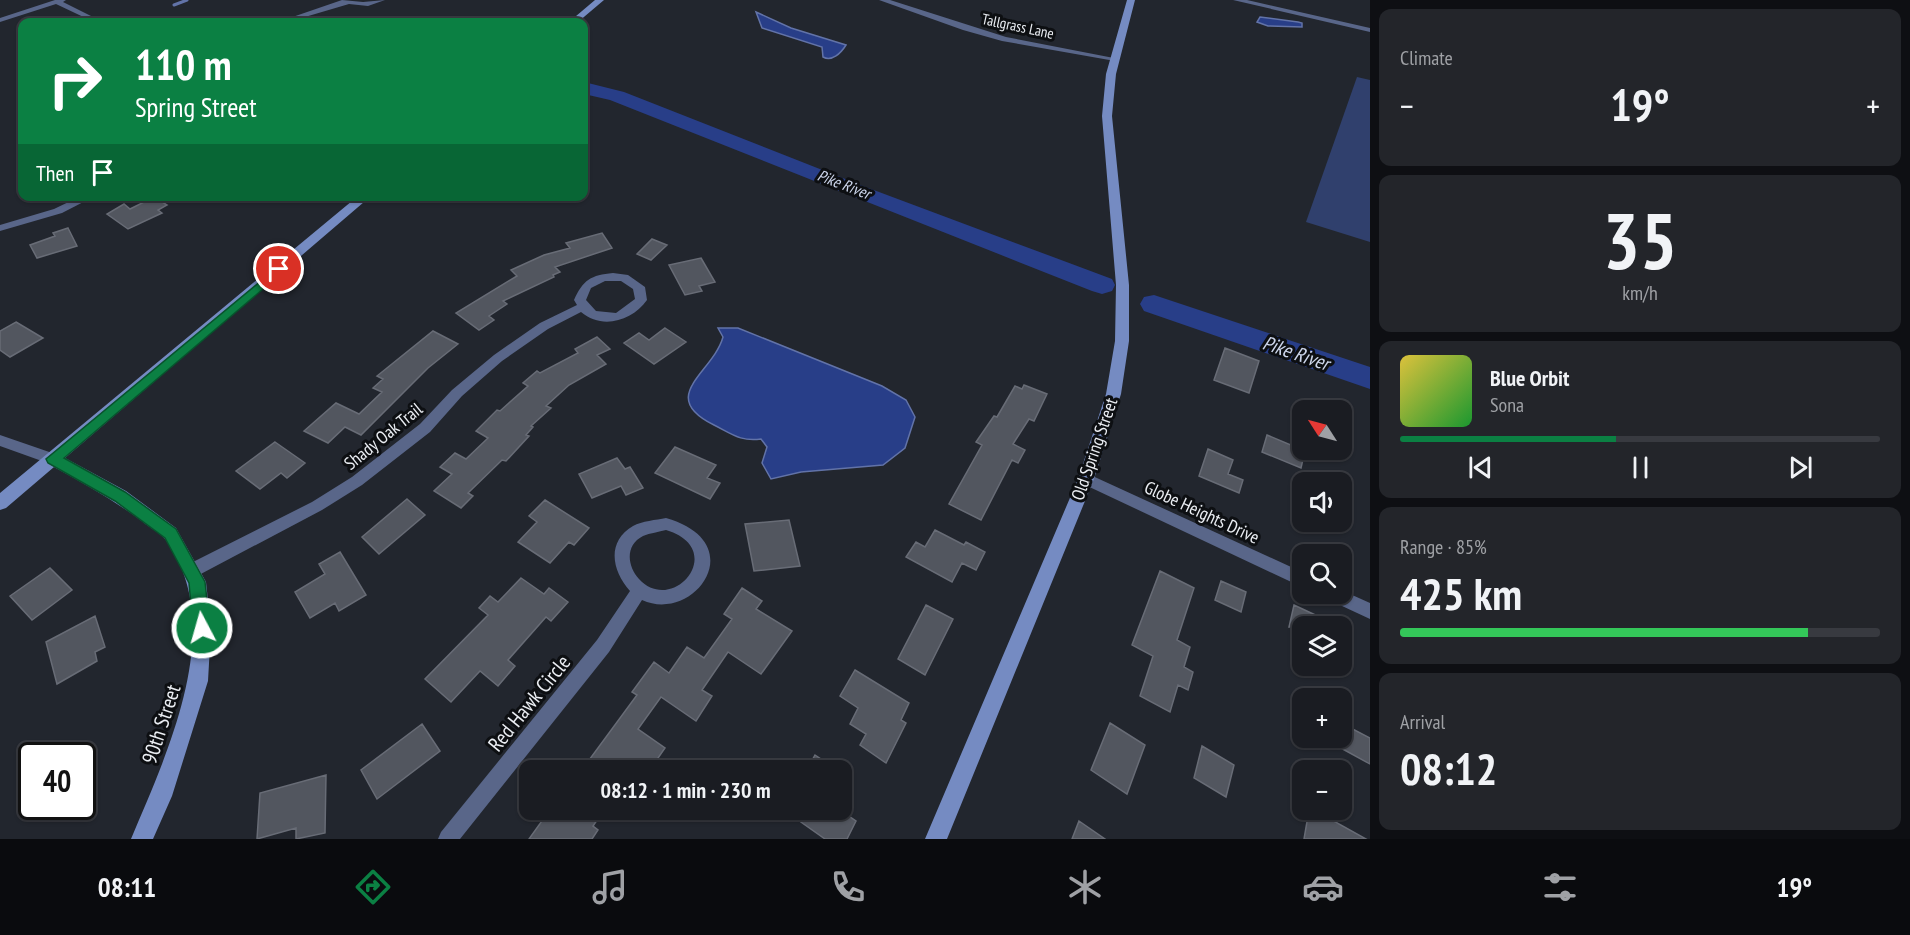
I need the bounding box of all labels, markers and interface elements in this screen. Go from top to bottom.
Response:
street label: Tallgrass Lane [980,9,1056,43]
text: 110 m [135,37,232,92]
icon: right [36,42,114,120]
text: Climate [1400,45,1453,71]
text: 19° [1610,75,1670,133]
text: − [1400,84,1414,127]
text: + [1866,84,1880,127]
text: Spring Street [135,90,257,124]
icon: arrive [86,156,119,189]
text: Then [36,159,74,187]
water label: Pike River [815,165,876,204]
text: 35 [1603,190,1677,291]
pin [253,243,304,294]
icon: arrive [262,252,295,285]
text: km/h [1622,280,1658,306]
water label: Pike River [1259,329,1335,377]
text: Blue Orbit [1490,364,1569,392]
text: Sona [1490,392,1524,418]
street label: Old Spring Street [1066,395,1122,503]
street label: Shady Oak Trail [339,397,428,475]
north arrow [1292,400,1352,460]
map controls [1292,400,1352,820]
icon: previous [1464,451,1497,484]
icon: pause [1624,451,1657,484]
icon: next [1784,451,1817,484]
button: sound [1292,472,1352,532]
street label: Globe Heights Drive [1141,475,1263,549]
text: Range · 85% [1400,534,1487,560]
button: search [1292,544,1352,604]
text: 425 km [1400,564,1522,622]
position arrow [170,596,234,660]
button: layers [1292,616,1352,676]
street label: Red Hawk Circle [482,649,576,757]
street label: 90th Street [136,681,187,767]
button: + [1292,688,1352,748]
text: Arrival [1400,709,1445,735]
text: 08:12 [1400,739,1497,797]
speed limit sign: 40 [18,742,96,820]
button: − [1292,760,1352,820]
text: 08:12 · 1 min · 230 m [600,776,771,804]
icon: directions [352,866,394,908]
icon: music [589,866,631,908]
icon: phone [827,866,869,908]
icon: climate [1064,866,1106,908]
icon: car [1302,866,1344,908]
icon: filters [1539,866,1581,908]
text: 08:11 [98,870,156,904]
text: 19° [1777,870,1812,904]

